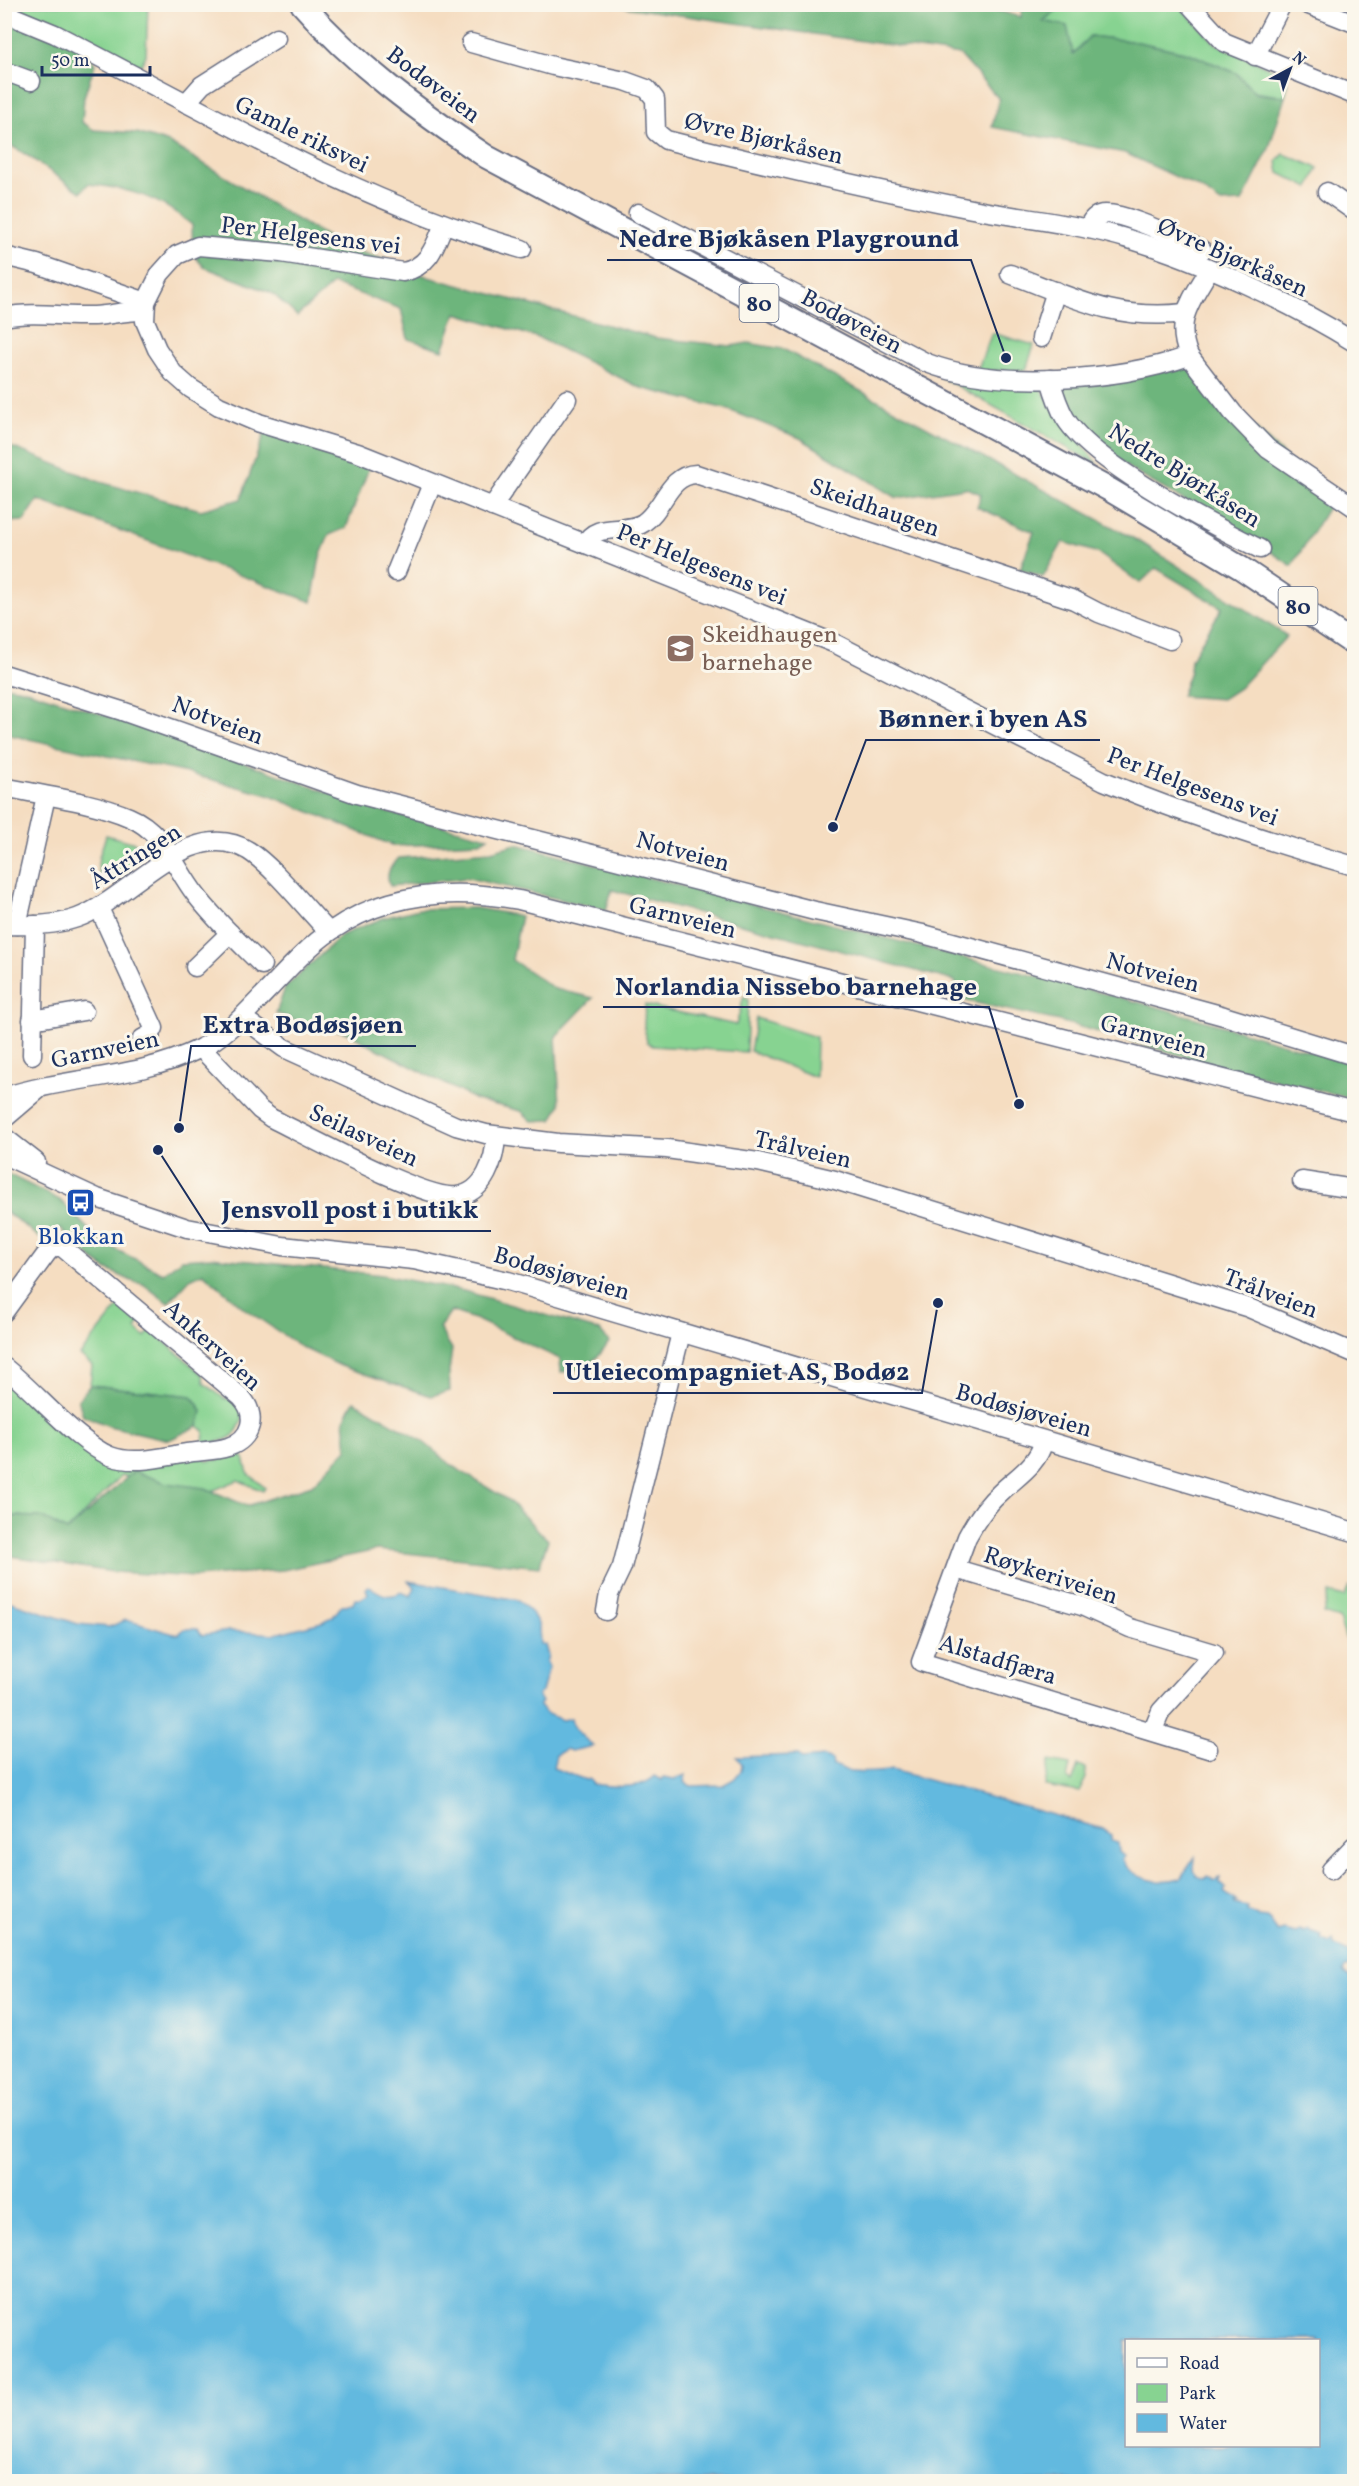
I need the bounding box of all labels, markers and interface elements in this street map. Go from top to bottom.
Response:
scale bar [42,39,150,77]
street label: Bodøveien [378,39,487,132]
north arrow [1260,39,1320,99]
text: N [1287,47,1310,72]
text: 50 m [51,49,90,74]
street label: Gamle riksvei [228,89,374,183]
street label: Øvre Bjørkåsen [681,105,846,175]
street label: Per Helgesens vei [219,209,403,265]
street label: Øvre Bjørkåsen [1151,210,1313,307]
callout: Nedre Bjøkåsen Playground [607,216,971,260]
text: Nedre Bjøkåsen Playground [619,222,959,258]
street label: Bodøveien [794,282,908,364]
road number: 80 [740,284,778,322]
street label: Nedre Bjørkåsen [1101,416,1267,537]
street label: Skeidhaugen [805,471,944,547]
street label: Per Helgesens vei [611,516,792,616]
road number: 80 [1278,587,1318,625]
place label: Skeidhaugen barnehage [702,619,838,681]
school or university icon: Skeidhaugen barnehage [665,632,697,664]
street label: Notveien [166,689,268,755]
callout: Bønner i byen AS [866,696,1100,740]
text: Bønner i byen AS [878,702,1088,738]
street label: Per Helgesens vei [1102,740,1283,836]
street label: Åttringen [83,816,189,899]
street label: Notveien [632,824,733,882]
street label: Garnveien [625,889,740,949]
street label: Notveien [1102,945,1203,1003]
callout: Norlandia Nissebo barnehage [603,963,989,1007]
text: Norlandia Nissebo barnehage [615,970,977,1006]
callout: Extra Bodøsjøen [191,1002,416,1046]
street label: Garnveien [1096,1007,1211,1069]
text: Extra Bodøsjøen [203,1008,403,1044]
street label: Garnveien [48,1023,163,1079]
street label: Seilasveien [303,1097,424,1177]
street label: Trålveien [750,1123,855,1179]
bus stop icon: Blokkan [65,1187,97,1219]
callout: Jensvoll post i butikk [210,1187,491,1231]
text: Jensvoll post i butikk [220,1193,479,1229]
place label: Blokkan [37,1221,125,1255]
street label: Bodøsjøveien [489,1239,634,1311]
street label: Trålveien [1218,1261,1323,1328]
street label: Ankerveien [155,1293,268,1400]
callout: Utleiecompagniet AS, Bodø2 [553,1349,922,1393]
text: Utleiecompagniet AS, Bodø2 [565,1355,909,1391]
street label: Bodøsjøveien [951,1376,1096,1448]
street label: Røykeriveien [979,1539,1122,1615]
street label: Alstadfjæra [934,1627,1061,1695]
legend [1125,2339,1320,2447]
text: Road [1179,2352,1220,2377]
text: Park [1179,2382,1216,2407]
text: Water [1179,2412,1227,2437]

